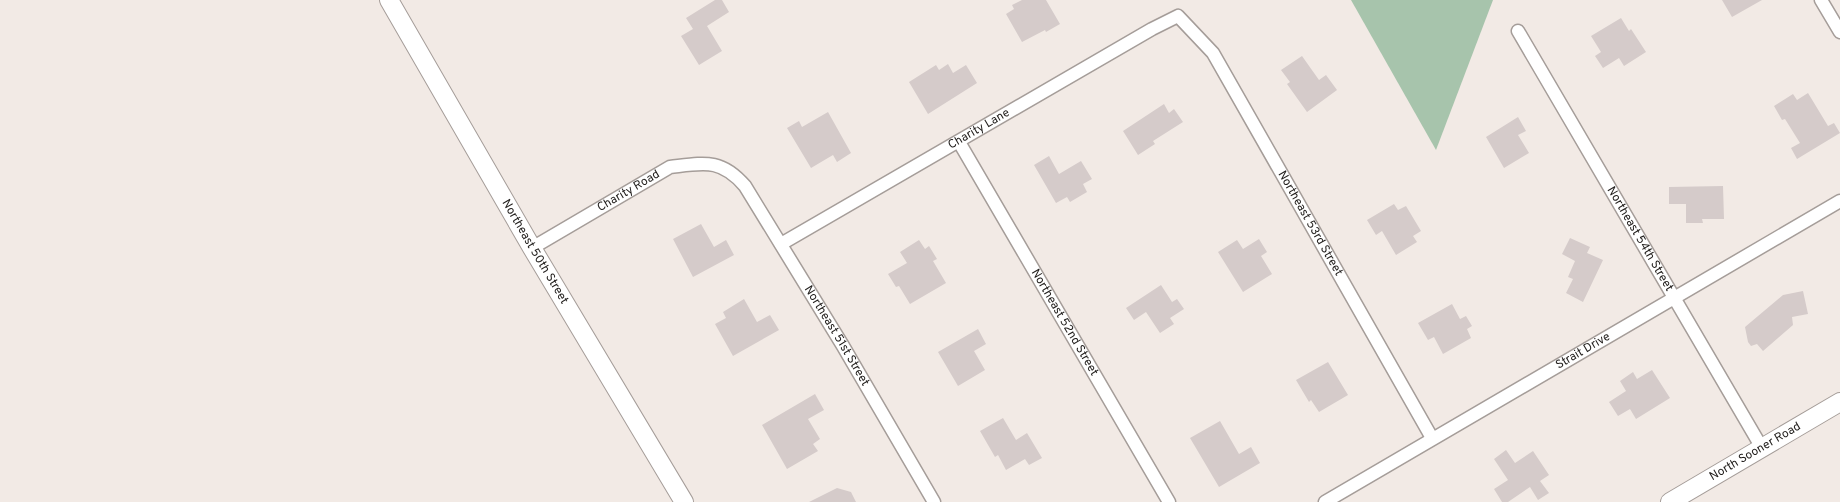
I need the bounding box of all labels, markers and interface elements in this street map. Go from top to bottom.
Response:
street label: Charity Lane [945,105,1013,153]
street label: Charity Road [594,167,663,216]
street label: Northeast 53rd Street [1274,168,1346,279]
street label: Northeast 54th Street [1603,184,1677,294]
street label: Northeast 50th Street [498,197,572,307]
street label: Northeast 52nd Street [1027,266,1102,379]
street label: Northeast 51st Street [800,283,873,389]
street label: Strait Drive [1553,329,1613,373]
street label: North Sooner Road [1707,419,1804,485]

